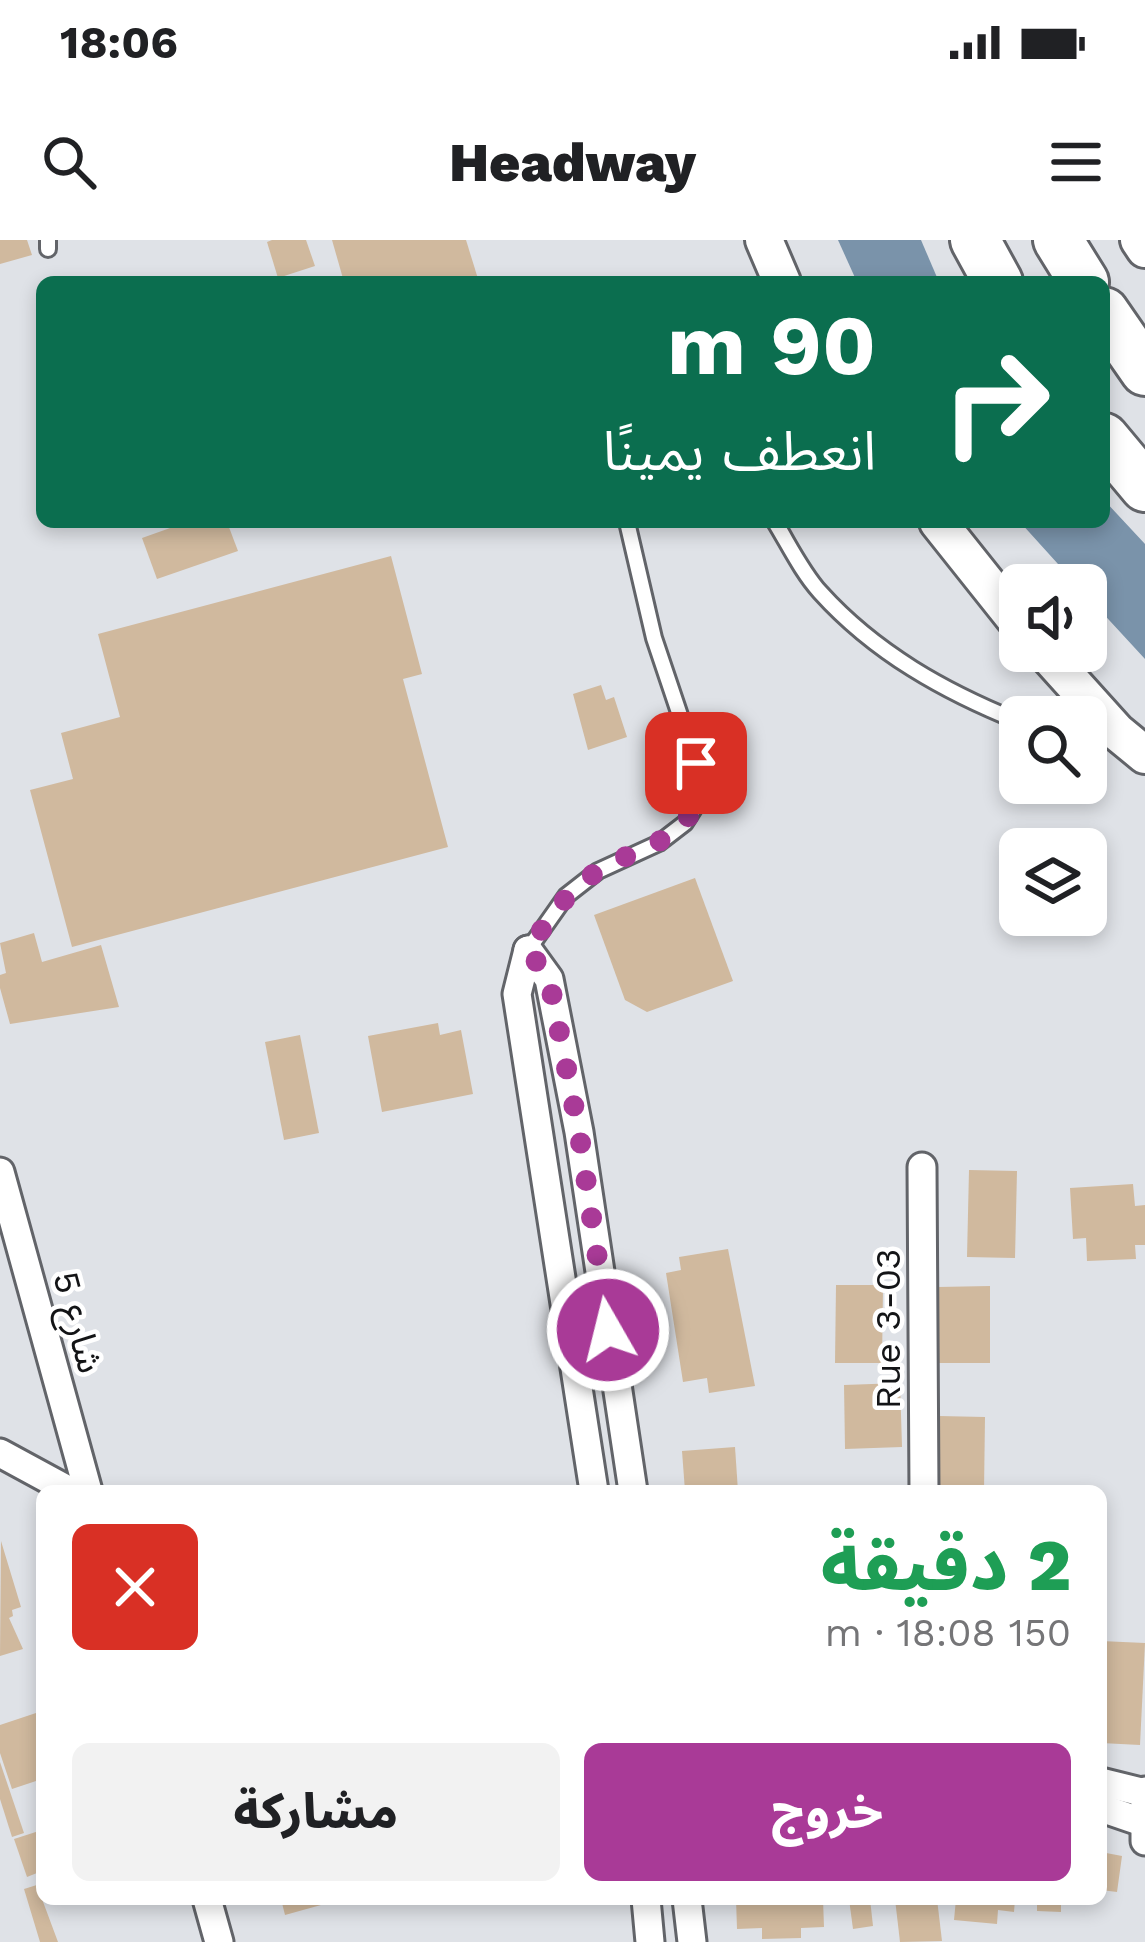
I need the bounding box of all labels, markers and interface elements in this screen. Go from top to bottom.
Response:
text: 18:06 [60,16,178,69]
icon: search [36,129,102,195]
icon: menu [1043,129,1109,195]
text: Headway [449,131,696,194]
text: 90 m [667,296,876,394]
icon: right [918,324,1074,480]
text: انعطف يمينًا [603,420,876,483]
map controls [999,564,1107,936]
button: sound [999,564,1107,672]
button: search [999,696,1107,804]
pin [645,712,747,814]
icon: arrive [663,730,729,796]
button: layers [999,828,1107,936]
street label: Rue 3-03 [867,1249,909,1409]
street label: شارع 5 [40,1267,112,1379]
position arrow [545,1267,671,1393]
text: 2 دقيقة [821,1523,1071,1607]
button: close [72,1524,198,1650]
text: 150 m · 18:08 [825,1610,1071,1655]
button: مشاركة [72,1743,560,1881]
button: خروج [584,1743,1071,1881]

